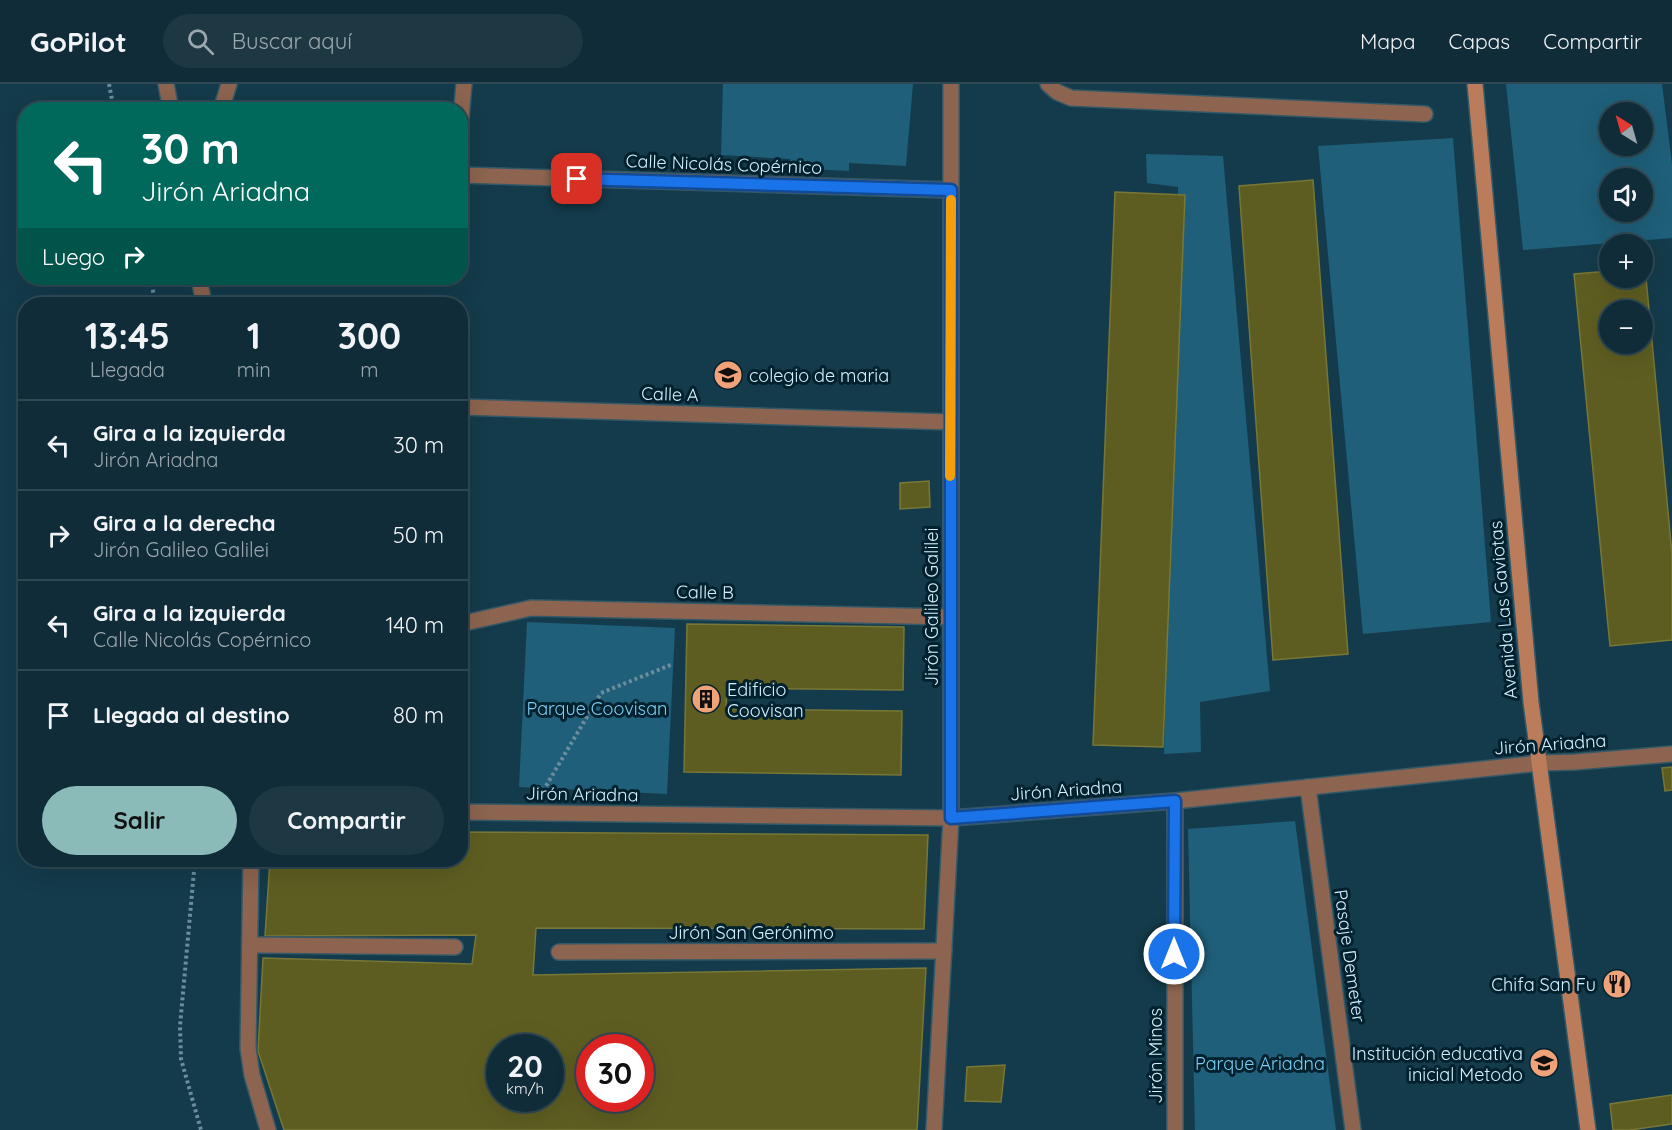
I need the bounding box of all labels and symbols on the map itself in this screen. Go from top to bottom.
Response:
north arrow [1599,102,1653,156]
street label: Calle Nicolás Copérnico [625,149,823,179]
pin [551,153,602,204]
school or university icon: colegio de maria [712,359,744,391]
place label: colegio de maria [749,364,889,387]
street label: Calle A [641,382,699,407]
street label: Avenida Las Gaviotas [1484,520,1522,700]
street label: Jirón Galileo Galilei [920,528,943,686]
street label: Calle B [676,580,734,604]
place label: Edificio Coovisan [727,678,804,722]
building icon: Edificio Coovisan [690,683,722,715]
park label: Parque Coovisan [527,697,668,720]
street label: Jirón Ariadna [1493,729,1607,759]
street label: Jirón Ariadna [1009,775,1123,805]
street label: Jirón Ariadna [525,782,639,806]
street label: Pasaje Demeter [1329,888,1371,1024]
street label: Jirón San Gerónimo [668,921,834,944]
position arrow [1142,922,1206,986]
restaurant icon: Chifa San Fu [1601,968,1633,1000]
place label: Chifa San Fu [1491,973,1596,996]
street label: Jirón Minos [1144,1008,1167,1104]
speed limit sign: 30 [576,1034,654,1112]
place label: Institución educativa inicial Metodo [1352,1042,1523,1086]
school or university icon: Institución educativa inicial Metodo [1528,1047,1560,1079]
park label: Parque Ariadna [1195,1052,1325,1075]

